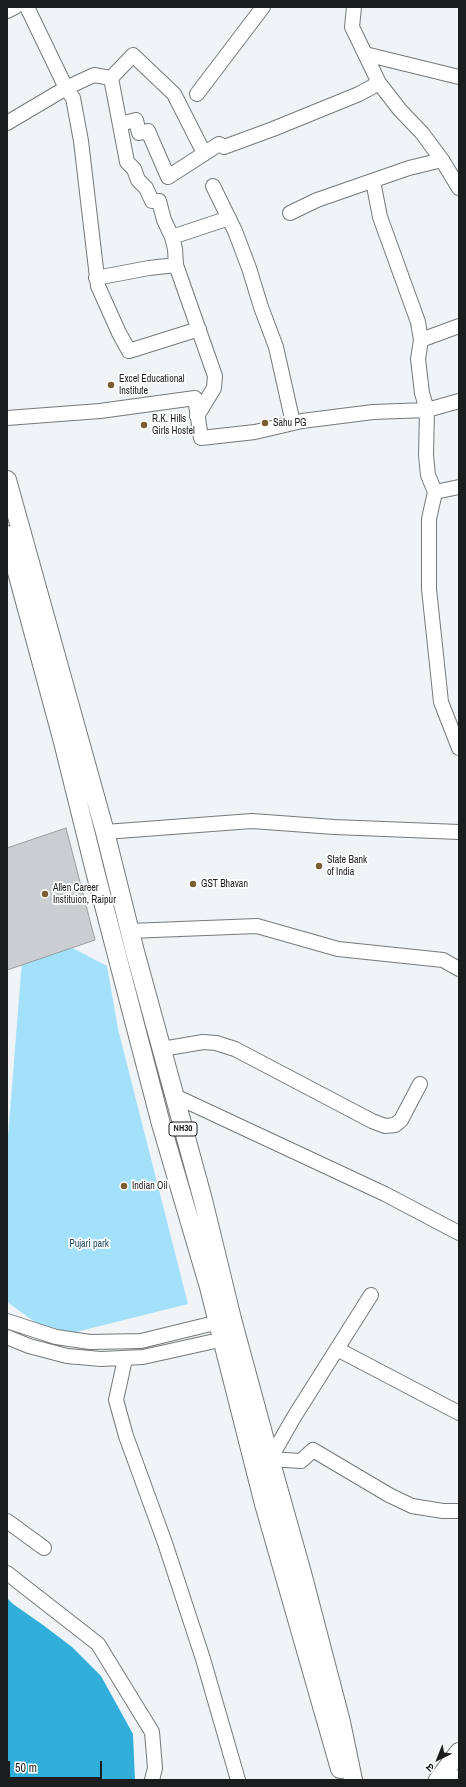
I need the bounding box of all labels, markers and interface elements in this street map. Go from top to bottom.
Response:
place label: Excel Educational Institute [119,373,185,396]
marker: Excel Educational Institute [106,380,116,390]
place label: R.K. Hills Girls Hostel [152,413,195,436]
place label: Sahu PG [273,417,306,429]
marker: Sahu PG [260,418,270,428]
marker: R.K. Hills Girls Hostel [139,420,149,430]
place label: State Bank of India [327,854,367,878]
marker: State Bank of India [314,861,324,871]
place label: GST Bhavan [201,878,248,890]
marker: GST Bhavan [188,879,198,889]
place label: Allen Career Instituion, Raipur [53,882,116,906]
marker: Allen Career Instituion, Raipur [40,889,50,899]
road number: NH30 [169,1122,197,1136]
place label: Indian Oil [132,1180,168,1192]
marker: Indian Oil [119,1181,129,1191]
park label: Pujari park [69,1238,109,1250]
north arrow [418,1739,458,1779]
scale bar [10,1753,104,1779]
text: 50 m [15,1760,37,1776]
text: उ [423,1760,437,1775]

